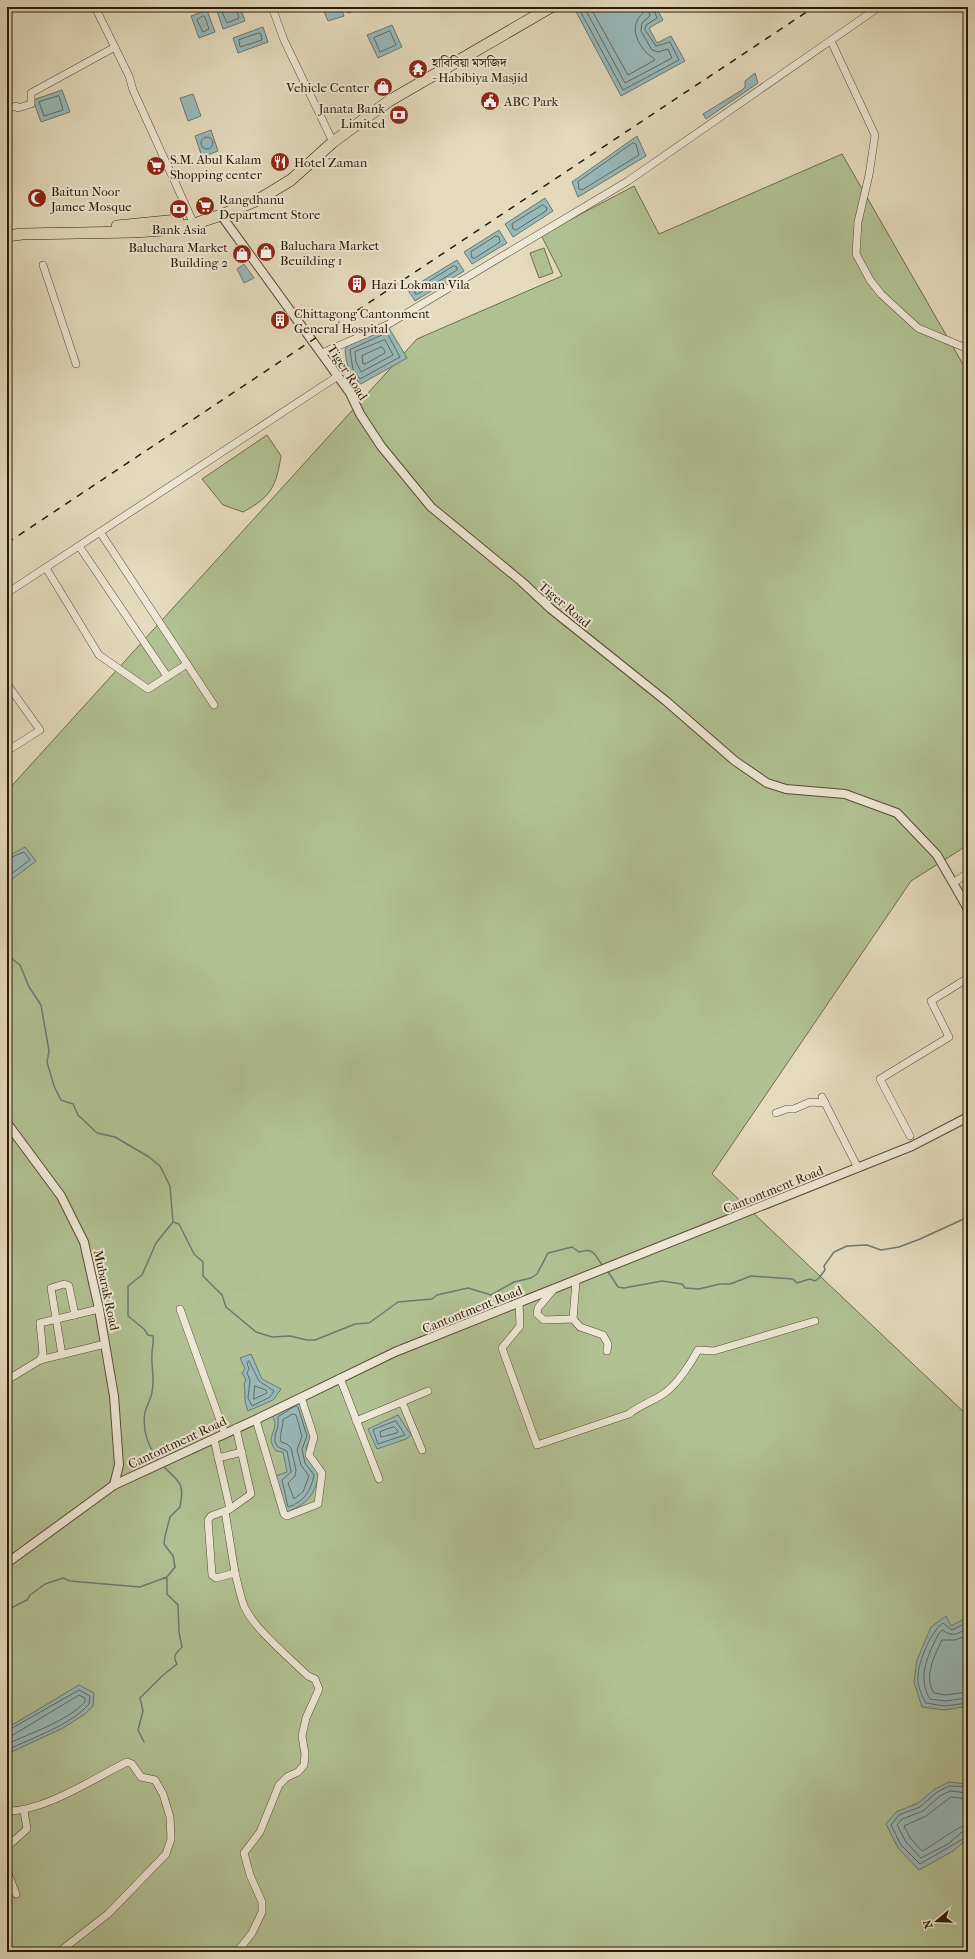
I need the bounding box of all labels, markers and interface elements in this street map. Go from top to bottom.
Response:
place label: হাবিবিয়া মসজিদ - Habibiya Masjid [431,55,529,85]
temple icon: হাবিবিয়া মসজিদ - Habibiya Masjid [407,58,429,80]
shop icon: Vehicle Center [372,76,394,98]
place label: Vehicle Center [285,80,369,95]
public building icon: ABC Park [479,90,501,112]
place label: ABC Park [503,94,559,109]
place label: Janata Bank Limited [318,101,386,131]
bank icon: Janata Bank Limited [388,104,410,126]
restaurant icon: Hotel Zaman [269,151,291,173]
place label: S.M. Abul Kalam Shopping center [170,152,262,182]
supermarket icon: S.M. Abul Kalam Shopping center [145,155,167,177]
place label: Hotel Zaman [294,155,368,170]
place label: Baitun Noor Jamee Mosque [50,184,132,214]
mosque icon: Baitun Noor Jamee Mosque [26,187,48,209]
place label: Rangdhanu Department Store [219,192,321,222]
supermarket icon: Rangdhanu Department Store [194,195,216,217]
bank icon: Bank Asia [168,198,190,220]
place label: Bank Asia [152,222,207,237]
place label: Baluchara Market Beuilding 1 [280,238,380,268]
place label: Baluchara Market Building 2 [129,240,228,270]
shop icon: Baluchara Market Beuilding 1 [255,241,277,263]
shop icon: Baluchara Market Building 2 [231,243,253,265]
building icon: Hazi Lokman Vila [346,273,368,295]
place label: Hazi Lokman Vila [371,277,471,292]
place label: Chittagong Cantonment General Hospital [294,306,430,336]
building icon: Chittagong Cantonment General Hospital [269,309,291,331]
street label: Tiger Road [324,342,372,404]
street label: Tiger Road [536,578,594,631]
street label: Cantontment Road [721,1162,826,1216]
street label: Mubarak Road [91,1249,123,1333]
street label: Cantontment Road [420,1282,525,1336]
street label: Cantontment Road [126,1413,229,1472]
north arrow [917,1901,957,1941]
text: N [920,1917,936,1930]

